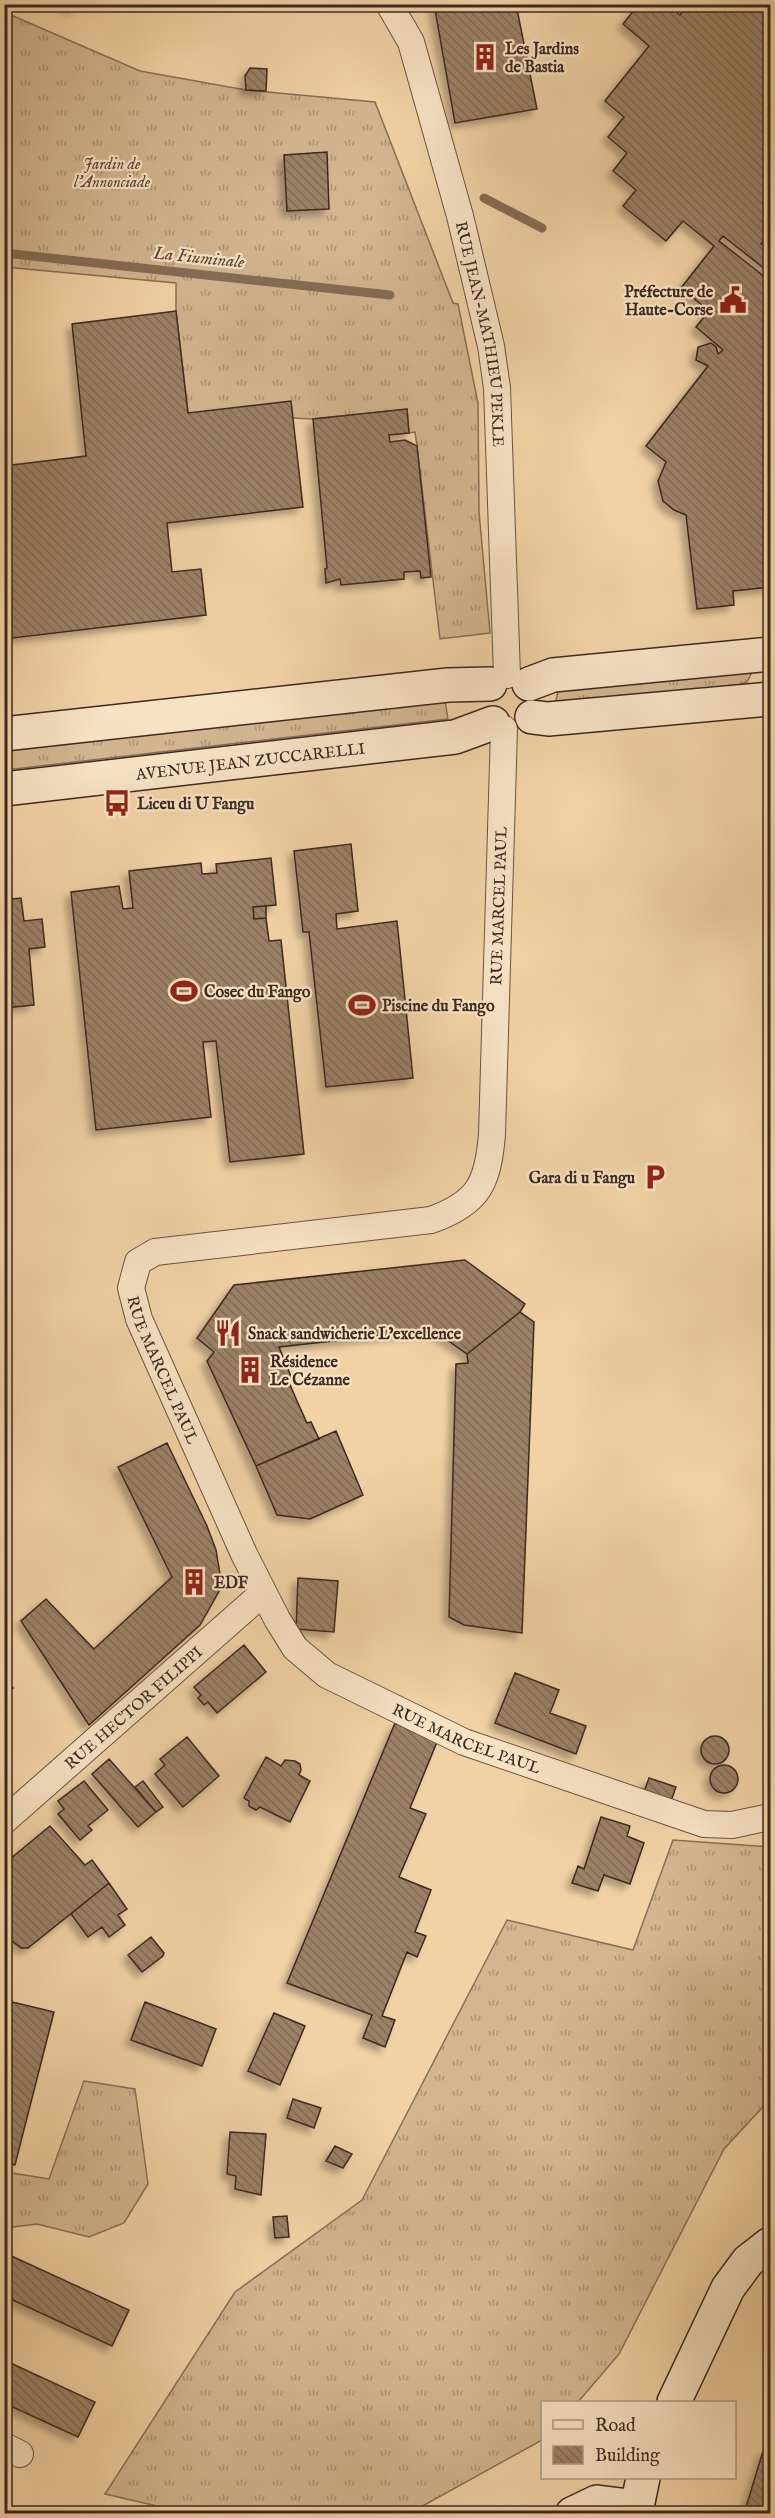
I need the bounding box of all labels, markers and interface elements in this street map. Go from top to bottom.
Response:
place label: Les Jardins de Bastia [505,40,579,78]
building icon: Les Jardins de Bastia [470,42,500,72]
park label: Jardin de l'Annonciade [74,155,151,193]
street label: RUE JEAN-MATHIEU PEKLE [450,220,507,447]
water label: La Fiuminale [151,242,245,275]
place label: Préfecture de Haute-Corse [624,283,714,321]
public building icon: Préfecture de Haute-Corse [718,285,748,315]
street label: AVENUE JEAN ZUCCARELLI [134,739,366,786]
bus stop icon: Liceu di U Fangu [102,788,132,818]
place label: Liceu di U Fangu [137,795,255,815]
street label: RUE MARCEL PAUL [487,826,513,986]
sports icon: Cosec du Fango [169,976,199,1006]
place label: Cosec du Fango [204,983,311,1003]
sports icon: Piscine du Fango [347,990,377,1020]
place label: Piscine du Fango [382,997,495,1017]
parking icon: Gara di u Fangu [640,1162,670,1192]
place label: Gara di u Fangu [529,1169,636,1189]
street label: RUE MARCEL PAUL [121,1294,202,1448]
restaurant icon: Snack sandwicherie L’excellence [213,1318,243,1348]
place label: Snack sandwicherie L’excellence [248,1325,462,1345]
place label: Résidence Le Cézanne [270,1353,350,1391]
building icon: Résidence Le Cézanne [235,1355,265,1385]
building icon: EDF [179,1567,209,1597]
place label: EDF [214,1574,249,1594]
street label: RUE HECTOR FILIPPI [61,1643,208,1775]
street label: RUE MARCEL PAUL [388,1700,543,1780]
legend [541,2401,736,2479]
text: Road [595,2415,636,2438]
text: Building [595,2445,660,2468]

